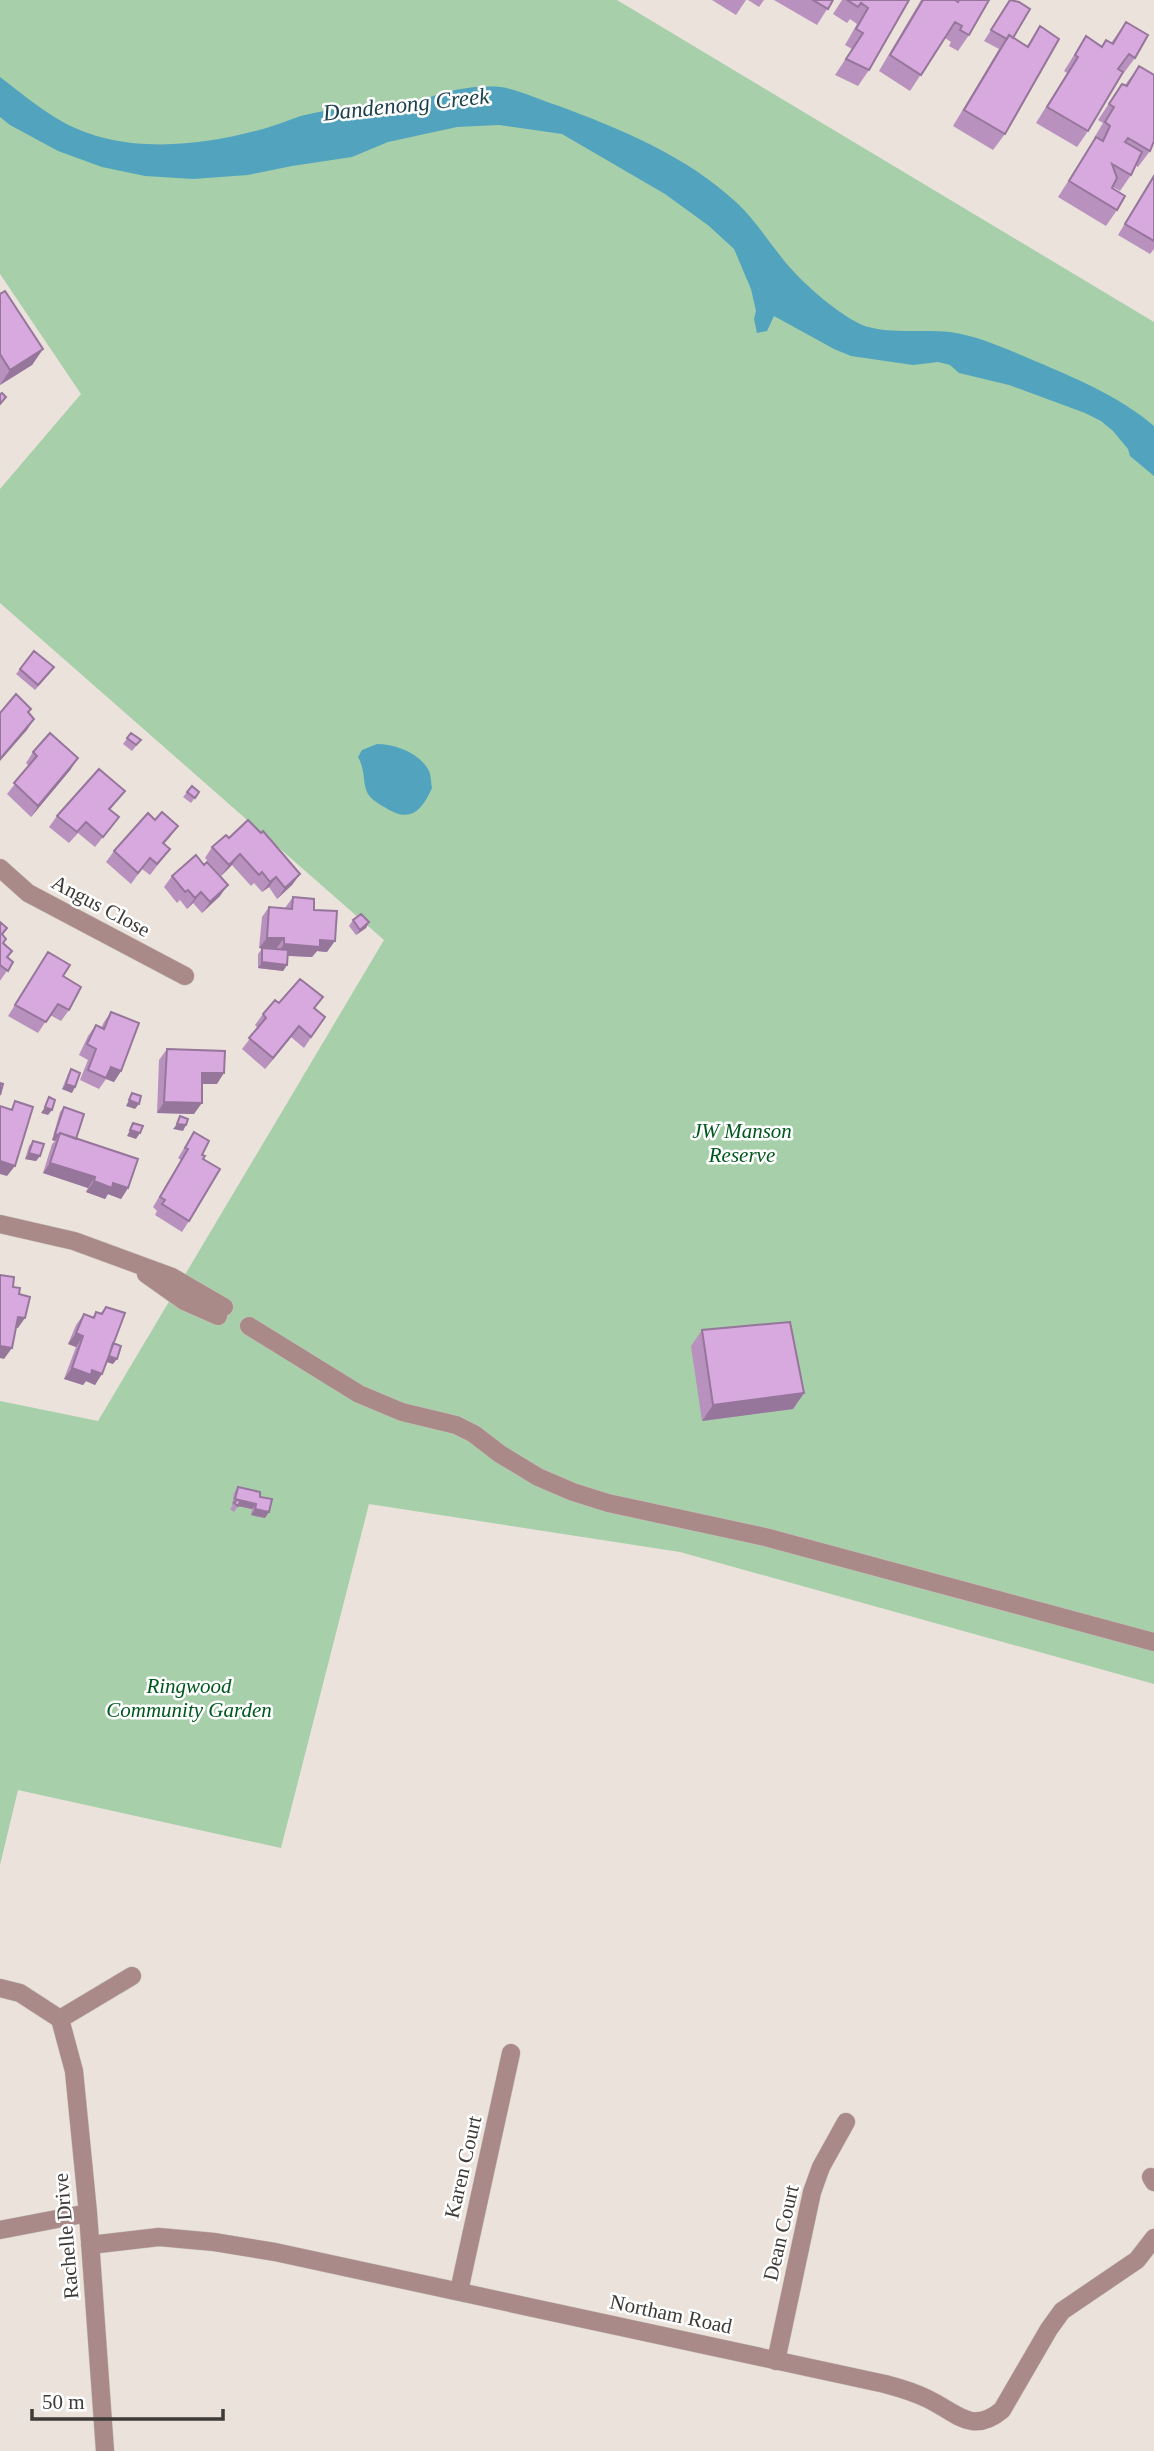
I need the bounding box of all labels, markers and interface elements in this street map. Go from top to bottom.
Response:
water label: Dandenong Creek [321,83,491,126]
street label: Angus Close [48,870,154,942]
park label: JW Manson Reserve [692,1119,792,1167]
park label: Ringwood Community Garden [106,1674,272,1722]
street label: Karen Court [440,2113,486,2221]
street label: Rachelle Drive [49,2172,83,2300]
street label: Dean Court [758,2183,804,2283]
street label: Northam Road [608,2289,735,2339]
scale bar [32,2378,222,2422]
text: 50 m [42,2390,85,2414]

